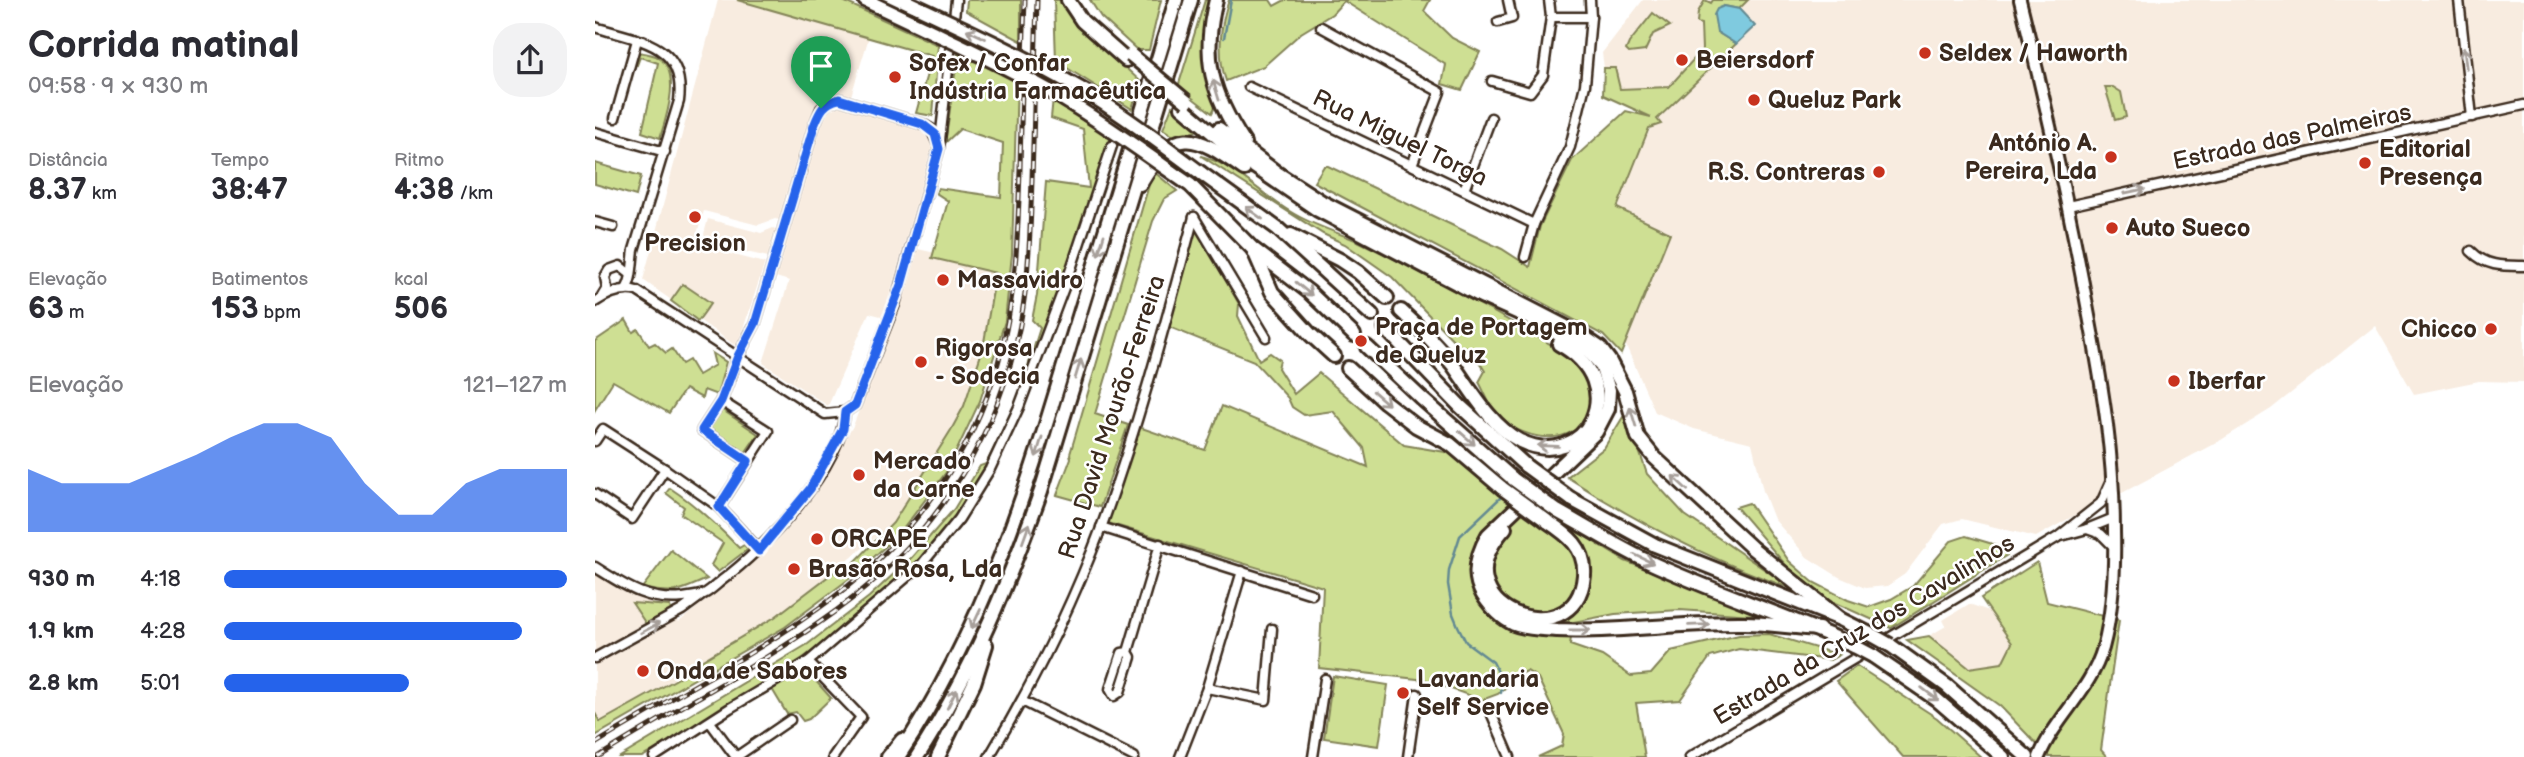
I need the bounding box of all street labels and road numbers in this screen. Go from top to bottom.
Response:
street label: Rua Miguel Torga [1308,83,1492,193]
street label: Estrada das Palmeiras [2170,98,2414,176]
street label: Rua David Mourão-Ferreira [1052,271,1172,563]
street label: Estrada da Cruz dos Cavalinhos [1708,528,2020,732]

